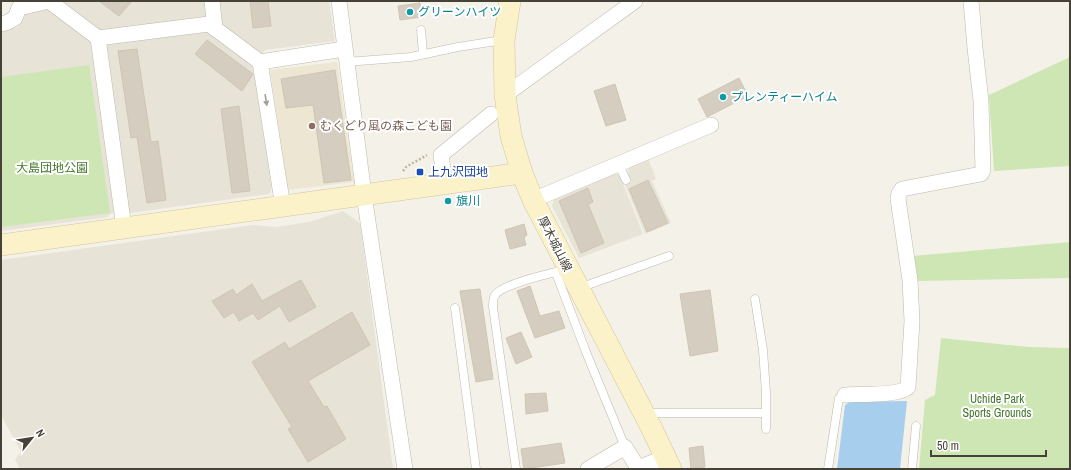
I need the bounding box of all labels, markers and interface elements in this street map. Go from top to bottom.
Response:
place label: グリーンハイツ [418,4,501,20]
marker: グリーンハイツ [405,7,415,17]
place label: プレンティーハイム [731,89,838,105]
marker: プレンティーハイム [718,92,728,102]
one-way arrow [263,94,269,106]
place label: むくどり風の森こども園 [320,118,452,134]
marker: むくどり風の森こども園 [307,121,317,131]
park label: 大島団地公園 [16,160,88,176]
place label: 上九沢団地 [428,164,488,180]
marker: 上九沢団地 [415,167,425,177]
place label: 旗川 [456,193,480,209]
marker: 旗川 [443,196,453,206]
street label: 厚木城山線 [534,214,576,274]
park label: Uchide Park Sports Grounds [963,391,1032,421]
north arrow [12,418,52,458]
text: N [33,427,48,439]
scale bar [931,432,1046,458]
text: 50 m [937,438,959,454]

